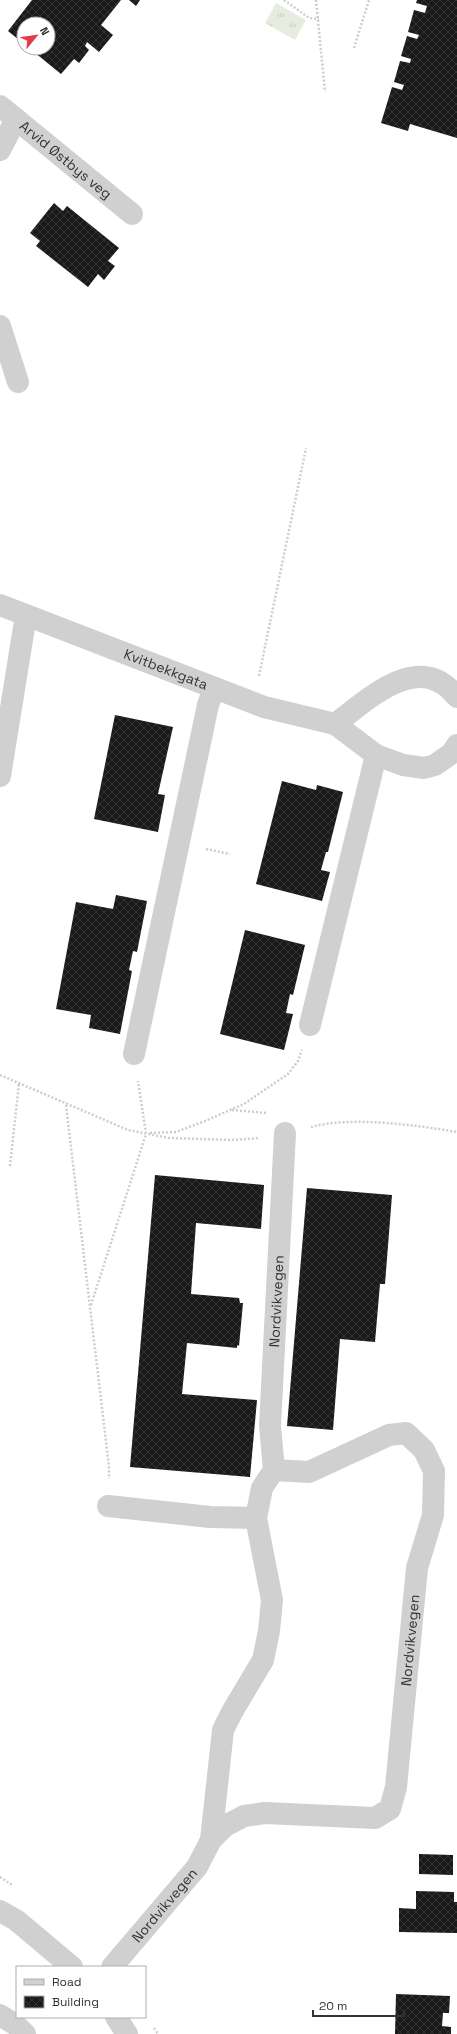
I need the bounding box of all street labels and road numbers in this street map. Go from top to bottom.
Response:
street label: Arvid Østbys veg [16,117,116,203]
street label: Kvitbekkgata [121,645,211,694]
street label: Nordvikvegen [265,1255,288,1348]
street label: Nordvikvegen [397,1594,423,1687]
street label: Nordvikvegen [128,1864,201,1946]

